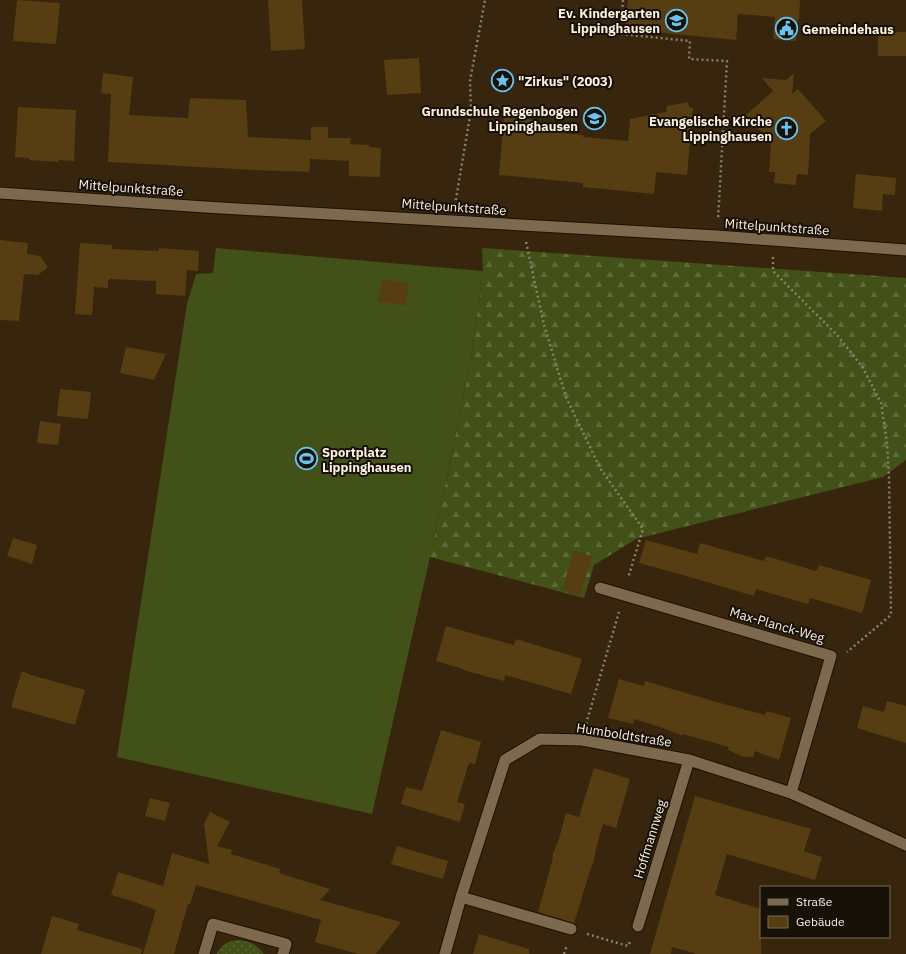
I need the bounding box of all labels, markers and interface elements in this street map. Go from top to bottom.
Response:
place label: Ev. Kindergarten Lippinghausen [558,5,660,37]
school or university icon: Ev. Kindergarten Lippinghausen [663,7,689,33]
public building icon: Gemeindehaus [773,16,799,42]
place label: Gemeindehaus [802,21,894,38]
place icon: "Zirkus" (2003) [490,68,516,94]
place label: "Zirkus" (2003) [518,73,612,90]
place label: Grundschule Regenbogen Lippinghausen [422,103,578,135]
school or university icon: Grundschule Regenbogen Lippinghausen [581,105,607,131]
place label: Evangelische Kirche Lippinghausen [649,113,772,145]
church icon: Evangelische Kirche Lippinghausen [774,115,800,141]
street label: Mittelpunktstraße [78,176,184,200]
street label: Mittelpunktstraße [401,195,507,219]
street label: Mittelpunktstraße [724,215,830,239]
place label: Sportplatz Lippinghausen [322,444,412,476]
sports icon: Sportplatz Lippinghausen [294,446,320,472]
street label: Max-Planck-Weg [728,603,826,647]
street label: Humboldtstraße [575,719,673,751]
street label: Hoffmannweg [630,797,670,881]
legend [760,886,890,938]
text: Straße [796,894,833,909]
text: Gebäude [796,914,845,929]

